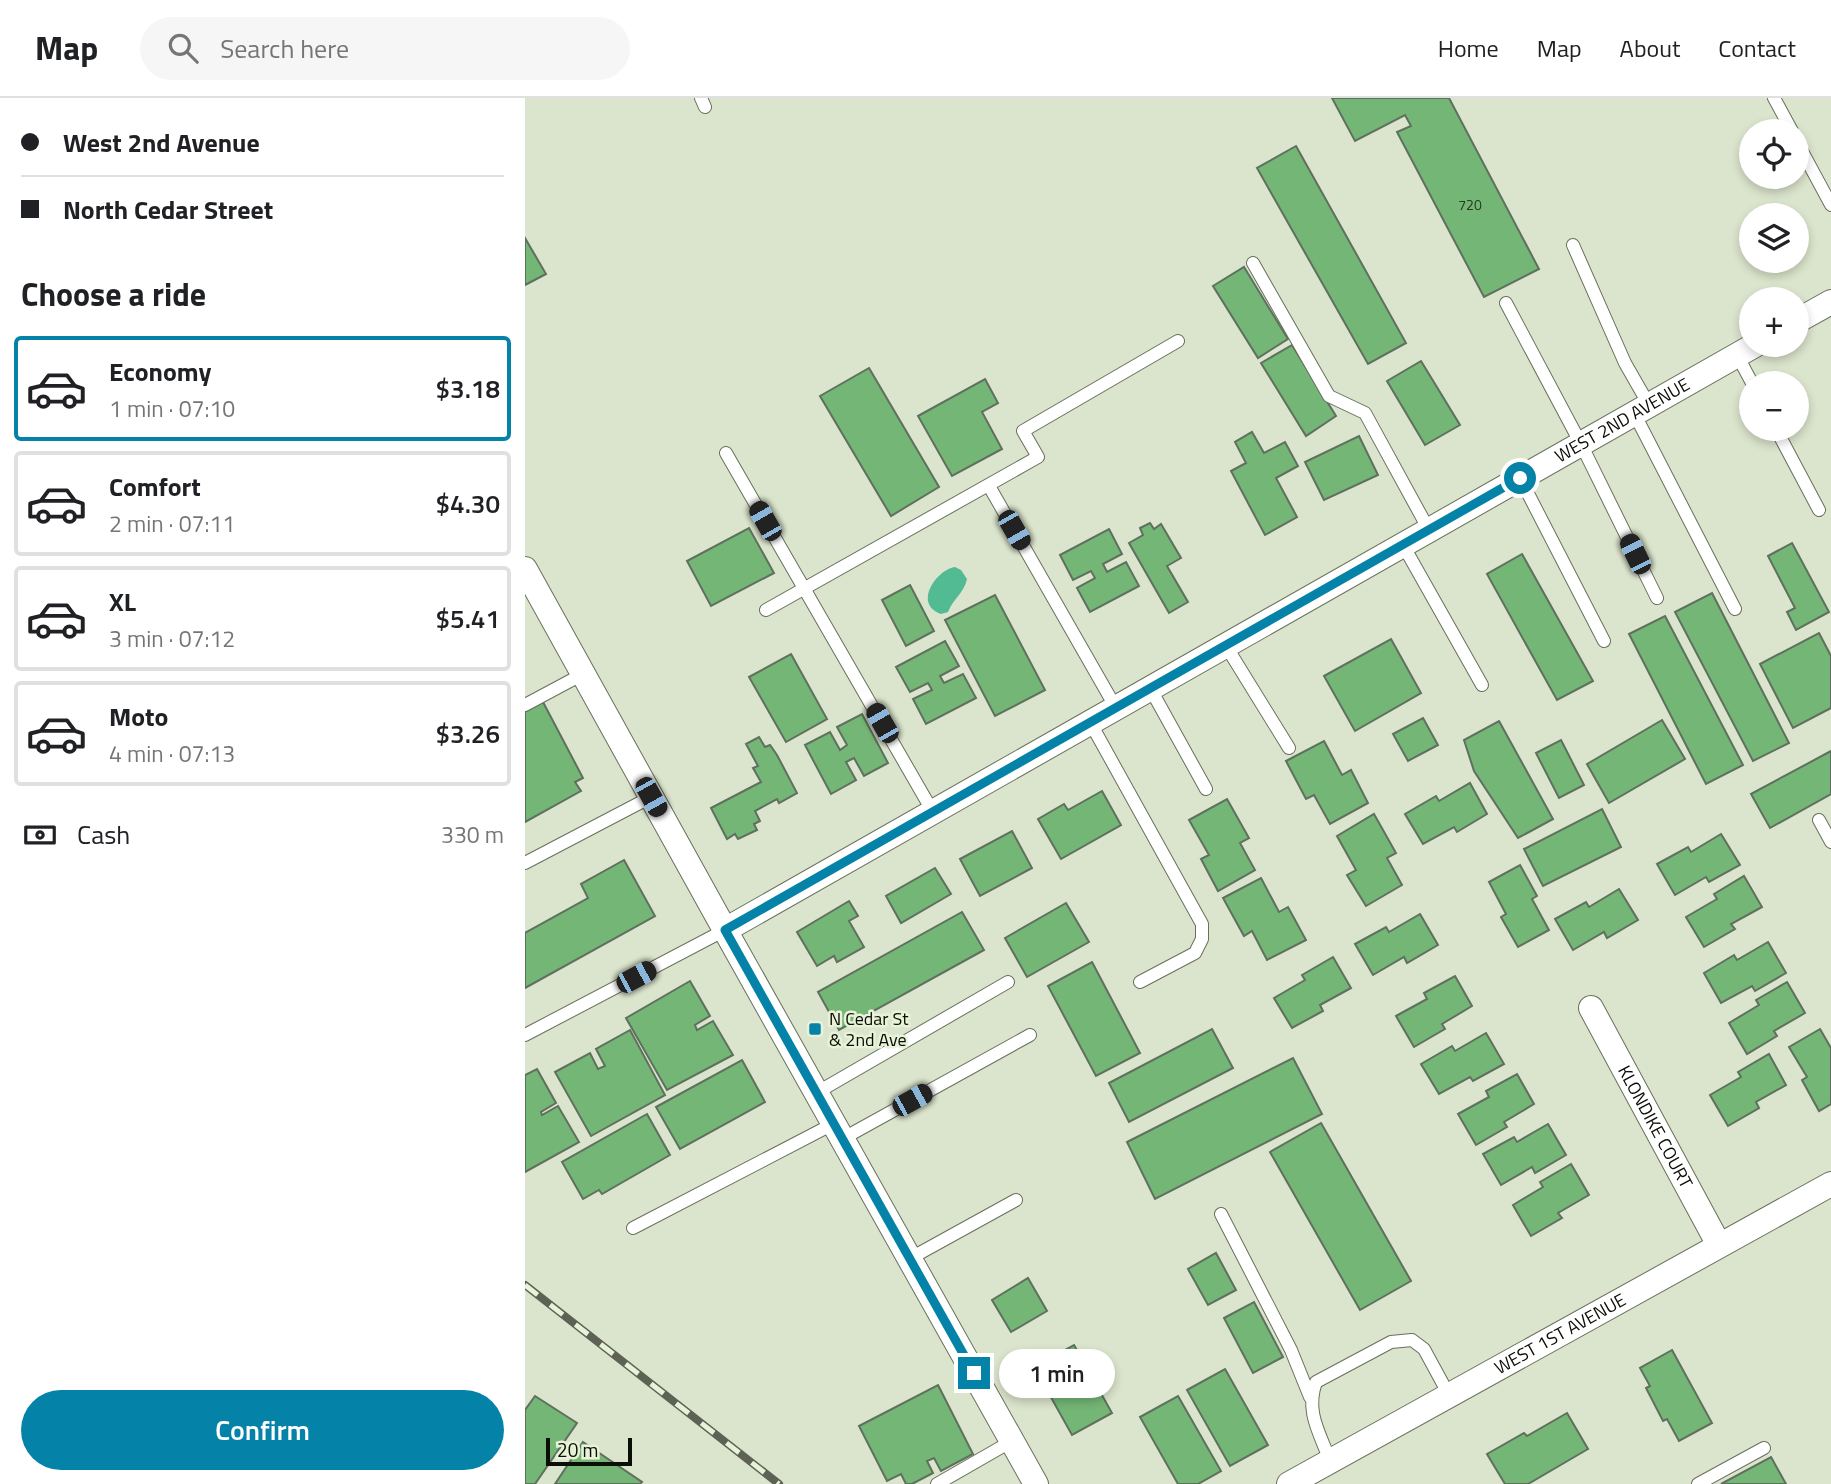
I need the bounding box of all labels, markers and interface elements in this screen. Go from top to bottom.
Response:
search box [140,17,630,80]
text: Map [35,23,98,73]
icon: search [164,29,202,67]
text: Search here [220,29,349,68]
text: Home [1438,30,1499,66]
text: Map [1537,30,1582,66]
text: About [1620,30,1680,66]
text: Contact [1718,30,1796,66]
map controls [1739,119,1809,441]
button: locate [1739,119,1809,189]
text: West 2nd Avenue [63,123,260,162]
text: North Cedar Street [63,190,273,229]
house number: 720 [1458,194,1482,215]
button: layers [1739,203,1809,273]
text: Choose a ride [21,270,206,318]
button: + [1739,287,1809,357]
text: Economy [109,352,211,391]
icon: car [25,357,88,420]
text: $3.18 [436,369,500,408]
street label: WEST 2ND AVENUE [1550,371,1695,469]
button: − [1739,371,1809,441]
text: 1 min · 07:10 [109,391,235,426]
route start [1504,462,1536,494]
text: Comfort [109,467,201,506]
icon: car [25,472,88,535]
text: $4.30 [436,484,500,523]
car [746,498,785,544]
text: 2 min · 07:11 [109,506,235,541]
car [995,507,1034,553]
car [1617,531,1654,577]
text: XL [109,582,136,621]
icon: car [25,587,88,650]
text: $5.41 [436,599,500,638]
text: 3 min · 07:12 [109,621,235,656]
text: Moto [109,697,168,736]
car [863,700,902,746]
icon: car [25,702,88,765]
text: $3.26 [436,714,500,753]
text: 4 min · 07:13 [109,736,235,771]
car [632,774,671,820]
text: Cash [77,815,130,854]
icon: cash [21,816,59,854]
text: 330 m [441,817,504,852]
car [613,958,660,996]
place label: N Cedar St & 2nd Ave [829,1005,909,1053]
marker: N Cedar St & 2nd Ave [807,1021,823,1037]
street label: KLONDIKE COURT [1611,1060,1700,1193]
car [889,1081,936,1119]
street label: WEST 1ST AVENUE [1489,1286,1631,1381]
callout: 1 min [999,1348,1114,1398]
text: 1 min [1029,1356,1085,1391]
route end [958,1357,990,1389]
button: Confirm [21,1390,504,1470]
scale bar [546,1435,632,1467]
text: 20 m [557,1435,598,1464]

